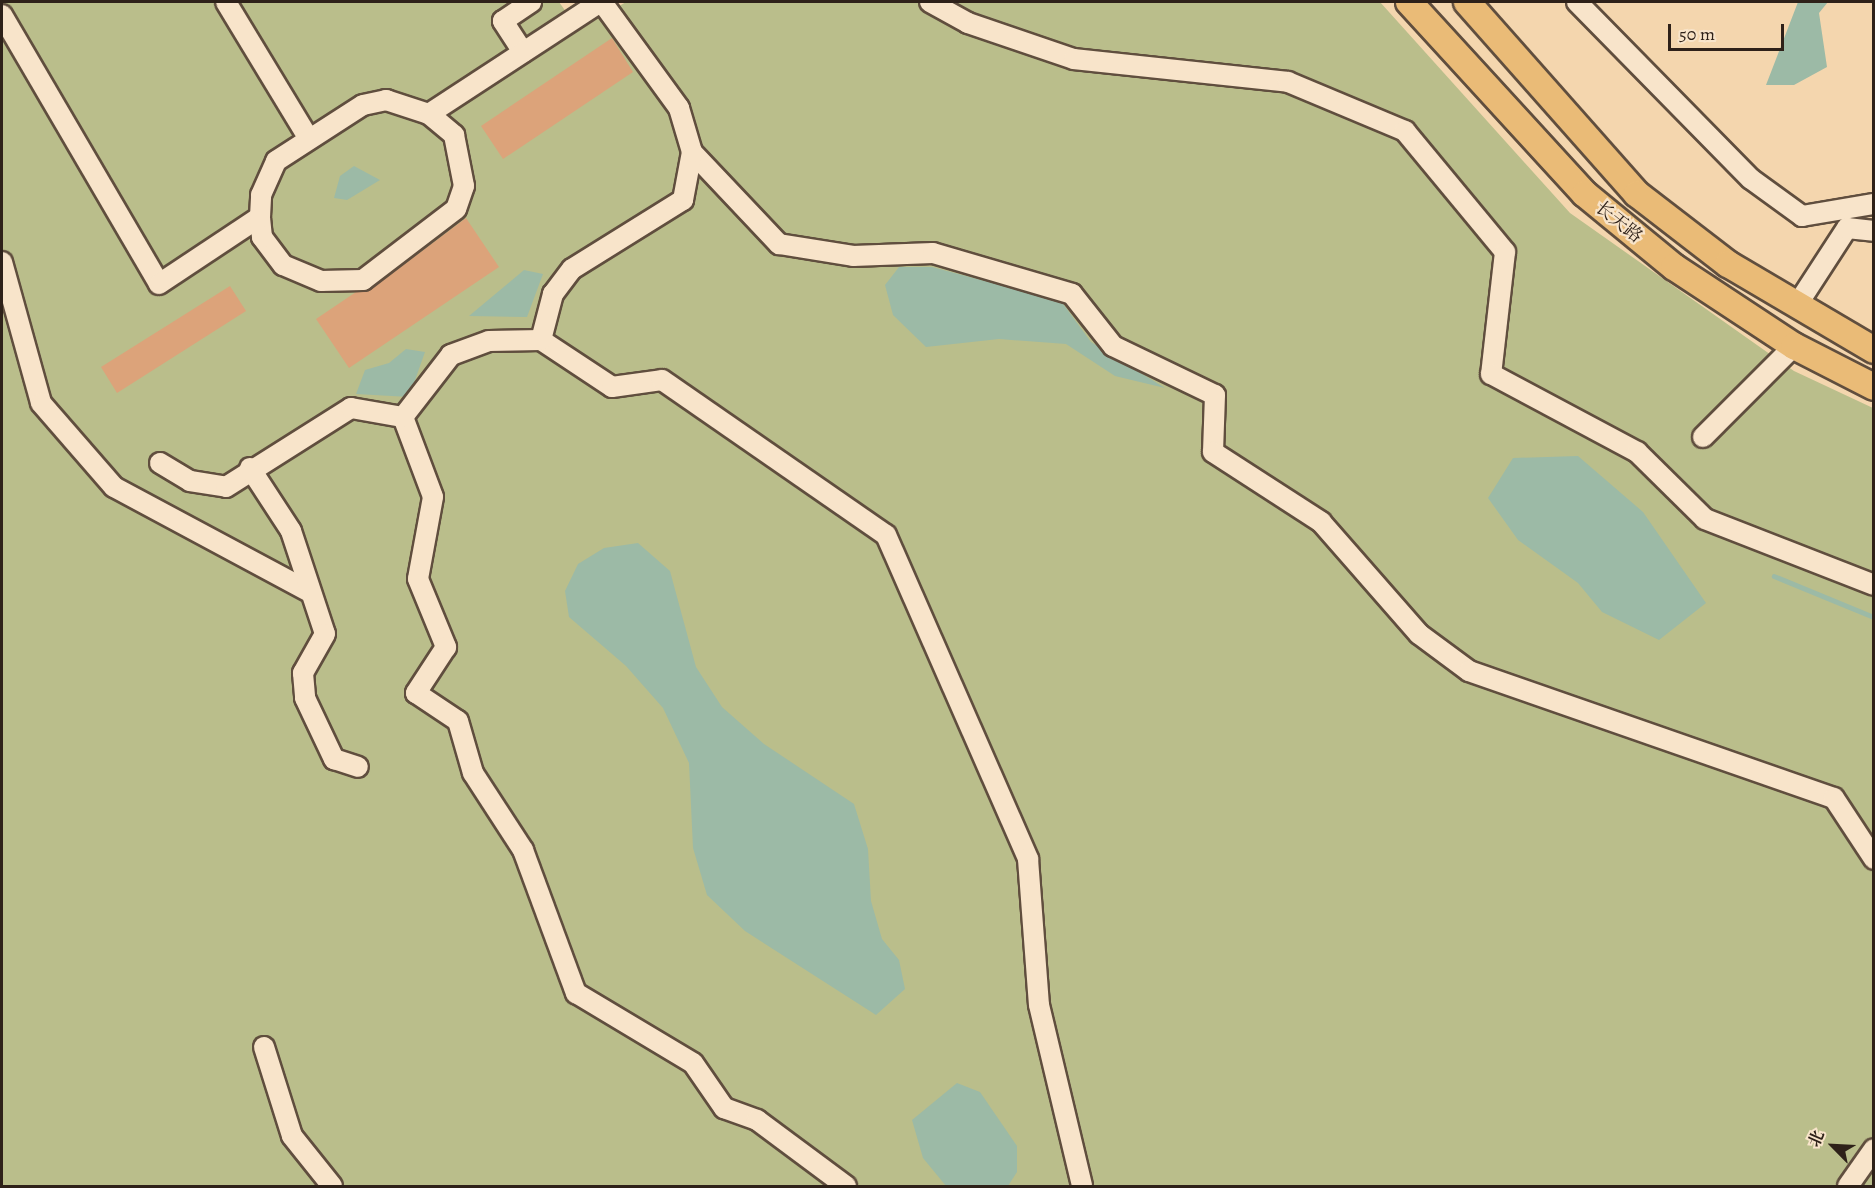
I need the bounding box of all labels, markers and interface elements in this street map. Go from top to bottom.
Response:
scale bar [1671,12,1786,50]
text: 50 m [1679,22,1715,46]
street label: 长天路 [1591,197,1647,247]
north arrow [1803,1116,1863,1176]
text: 北 [1803,1127,1830,1150]

